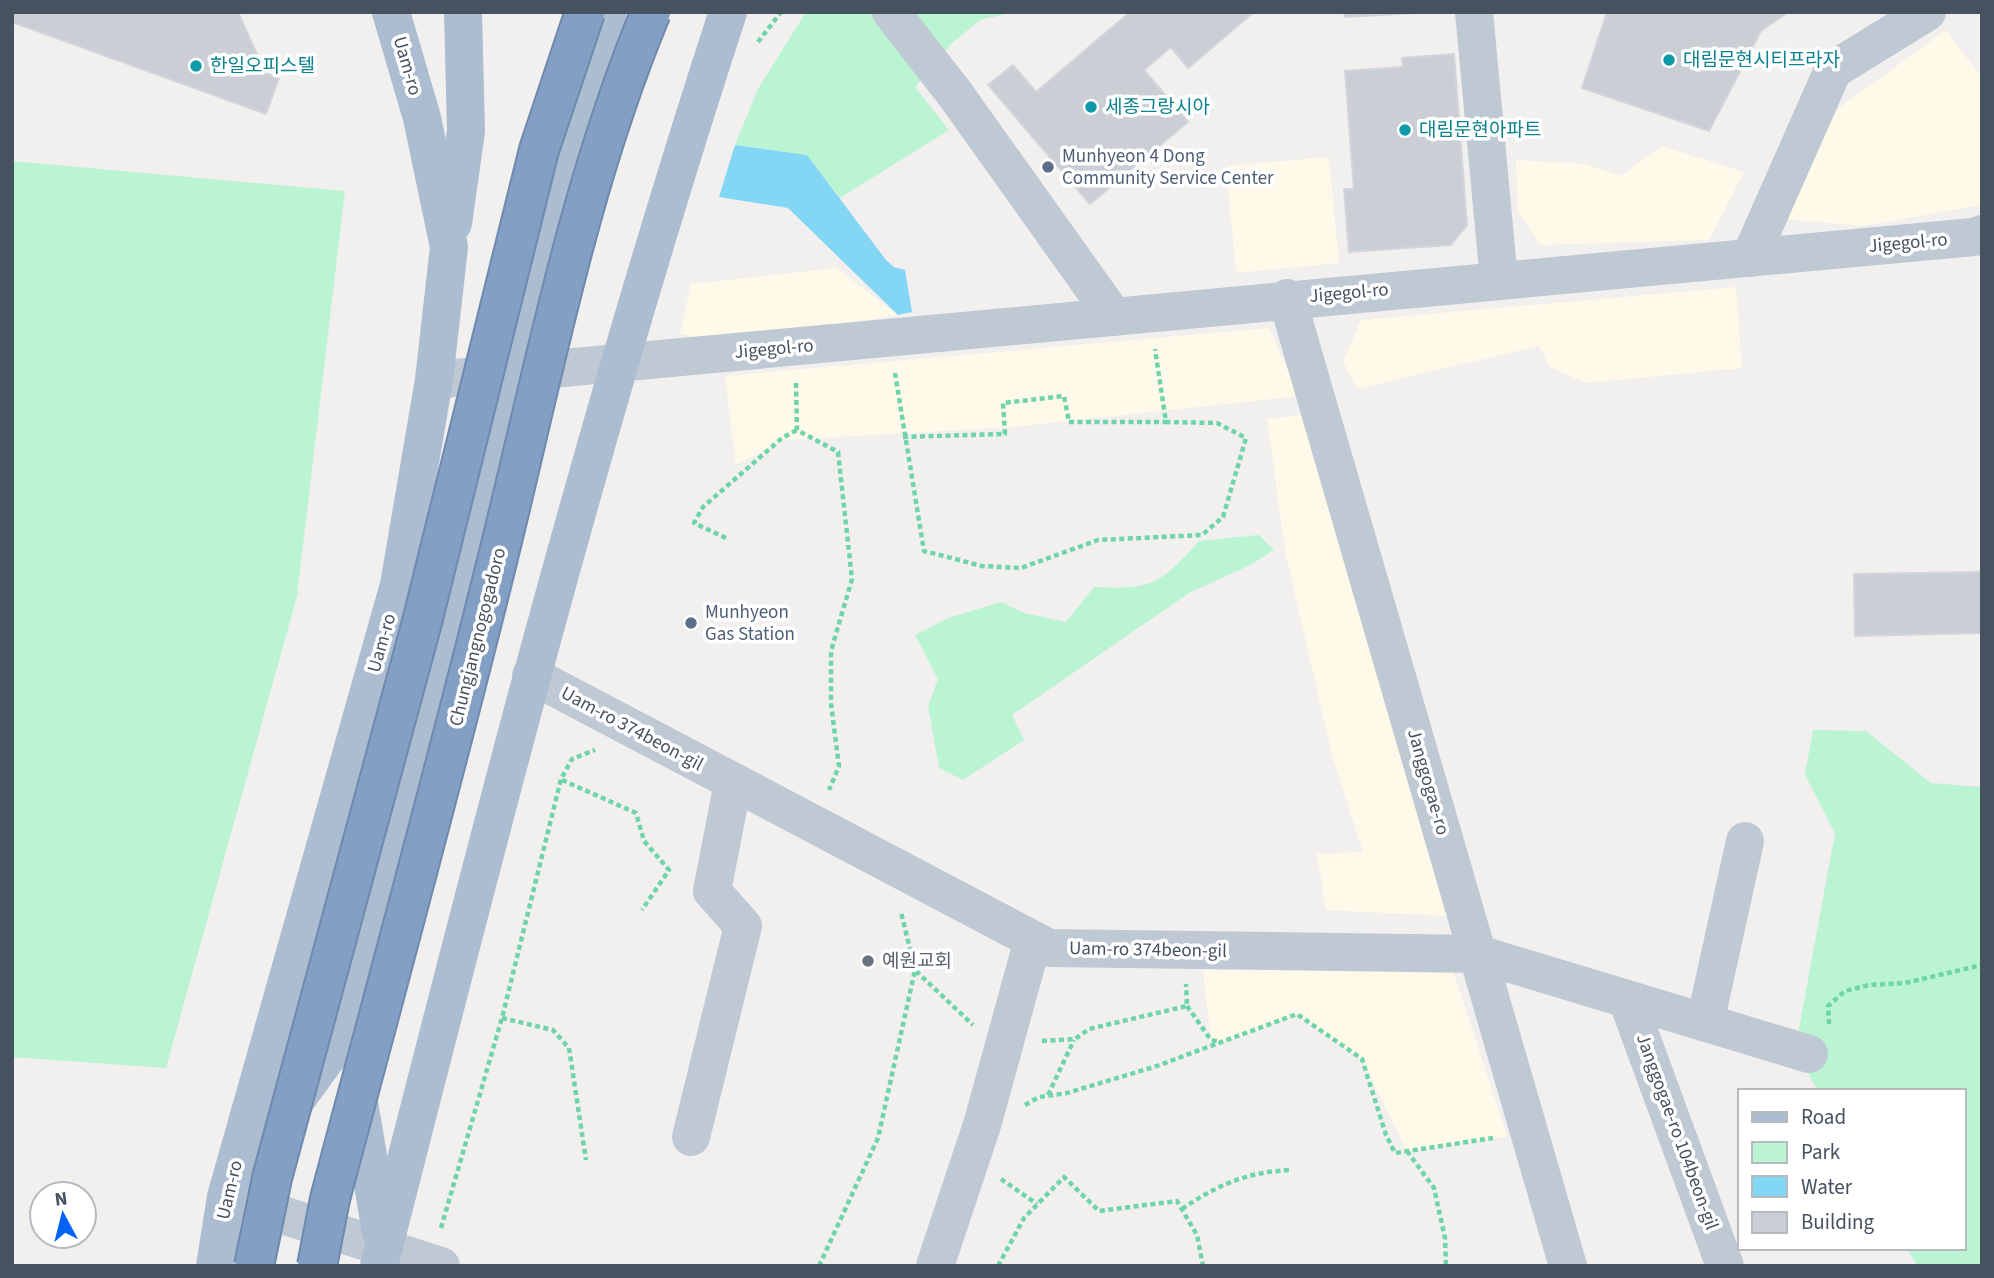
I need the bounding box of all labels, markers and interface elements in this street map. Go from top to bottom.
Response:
street label: Uam-ro [386,33,428,99]
place label: 대림문현시티프라자 [1683,47,1840,74]
marker: 대림문현시티프라자 [1661,52,1677,68]
place label: 한일오피스텔 [210,53,315,80]
marker: 한일오피스텔 [188,58,204,74]
place label: 세종그랑시아 [1105,94,1210,121]
marker: 세종그랑시아 [1083,99,1099,115]
place label: 대림문현아파트 [1419,117,1541,144]
marker: 대림문현아파트 [1397,122,1413,138]
place label: Munhyeon 4 Dong Community Service Center [1062,143,1274,192]
marker: Munhyeon 4 Dong Community Service Center [1040,159,1056,175]
street label: Jigegol-ro [1867,226,1949,260]
street label: Jigegol-ro [1308,276,1390,310]
street label: Jigegol-ro [733,332,815,366]
street label: Chungjangnogogadoro [443,545,513,729]
place label: Munhyeon Gas Station [705,599,795,648]
street label: Uam-ro [361,610,403,676]
marker: Munhyeon Gas Station [683,615,699,631]
street label: Uam-ro 374beon-gil [556,680,708,778]
street label: Janggogae-ro [1400,726,1456,838]
street label: Uam-ro 374beon-gil [1069,935,1227,965]
place label: 예원교회 [882,948,952,975]
marker: 예원교회 [860,953,876,969]
street label: Janggogae-ro 104beon-gil [1629,1030,1725,1234]
legend [1738,1089,1966,1250]
text: Road [1801,1102,1846,1132]
text: Park [1801,1137,1841,1167]
street label: Uam-ro [210,1158,250,1222]
text: Water [1801,1172,1853,1202]
north arrow [28,1180,98,1250]
text: N [53,1185,69,1214]
text: Building [1801,1207,1875,1237]

